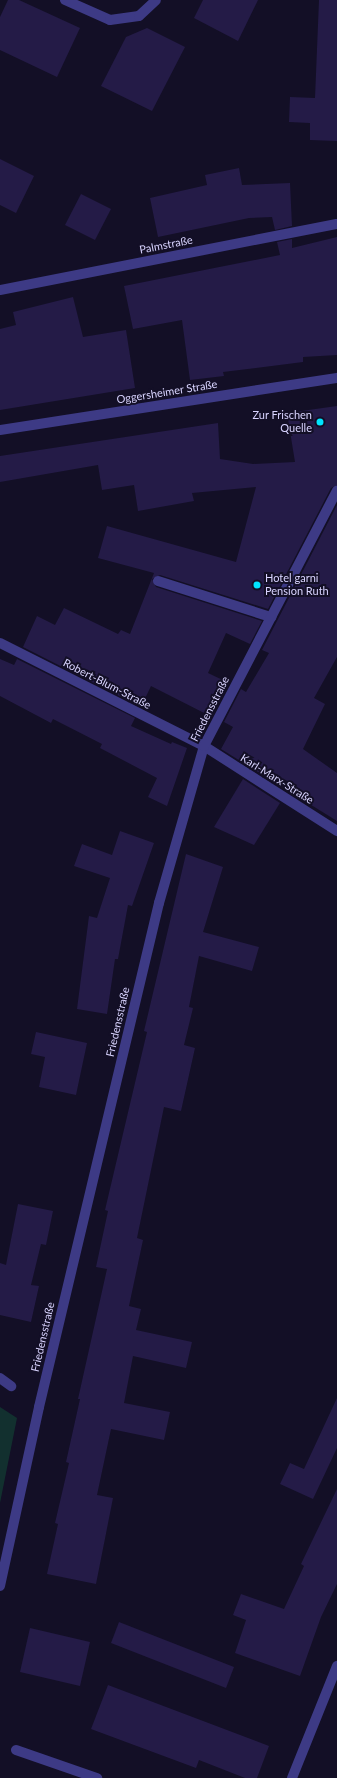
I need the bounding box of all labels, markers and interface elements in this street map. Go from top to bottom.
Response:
street label: Palmstraße [138,233,194,257]
street label: Oggersheimer Straße [116,377,218,407]
place label: Zur Frischen Quelle [252,409,312,435]
marker: Zur Frischen Quelle [315,417,325,427]
place label: Hotel garni Pension Ruth [265,572,329,598]
marker: Hotel garni Pension Ruth [252,580,262,590]
street label: Robert-Blum-Straße [61,656,153,712]
street label: Friedensstraße [188,674,232,744]
street label: Karl-Marx-Straße [238,751,316,807]
street label: Friedensstraße [104,986,132,1058]
street label: Friedensstraße [29,1301,57,1373]

